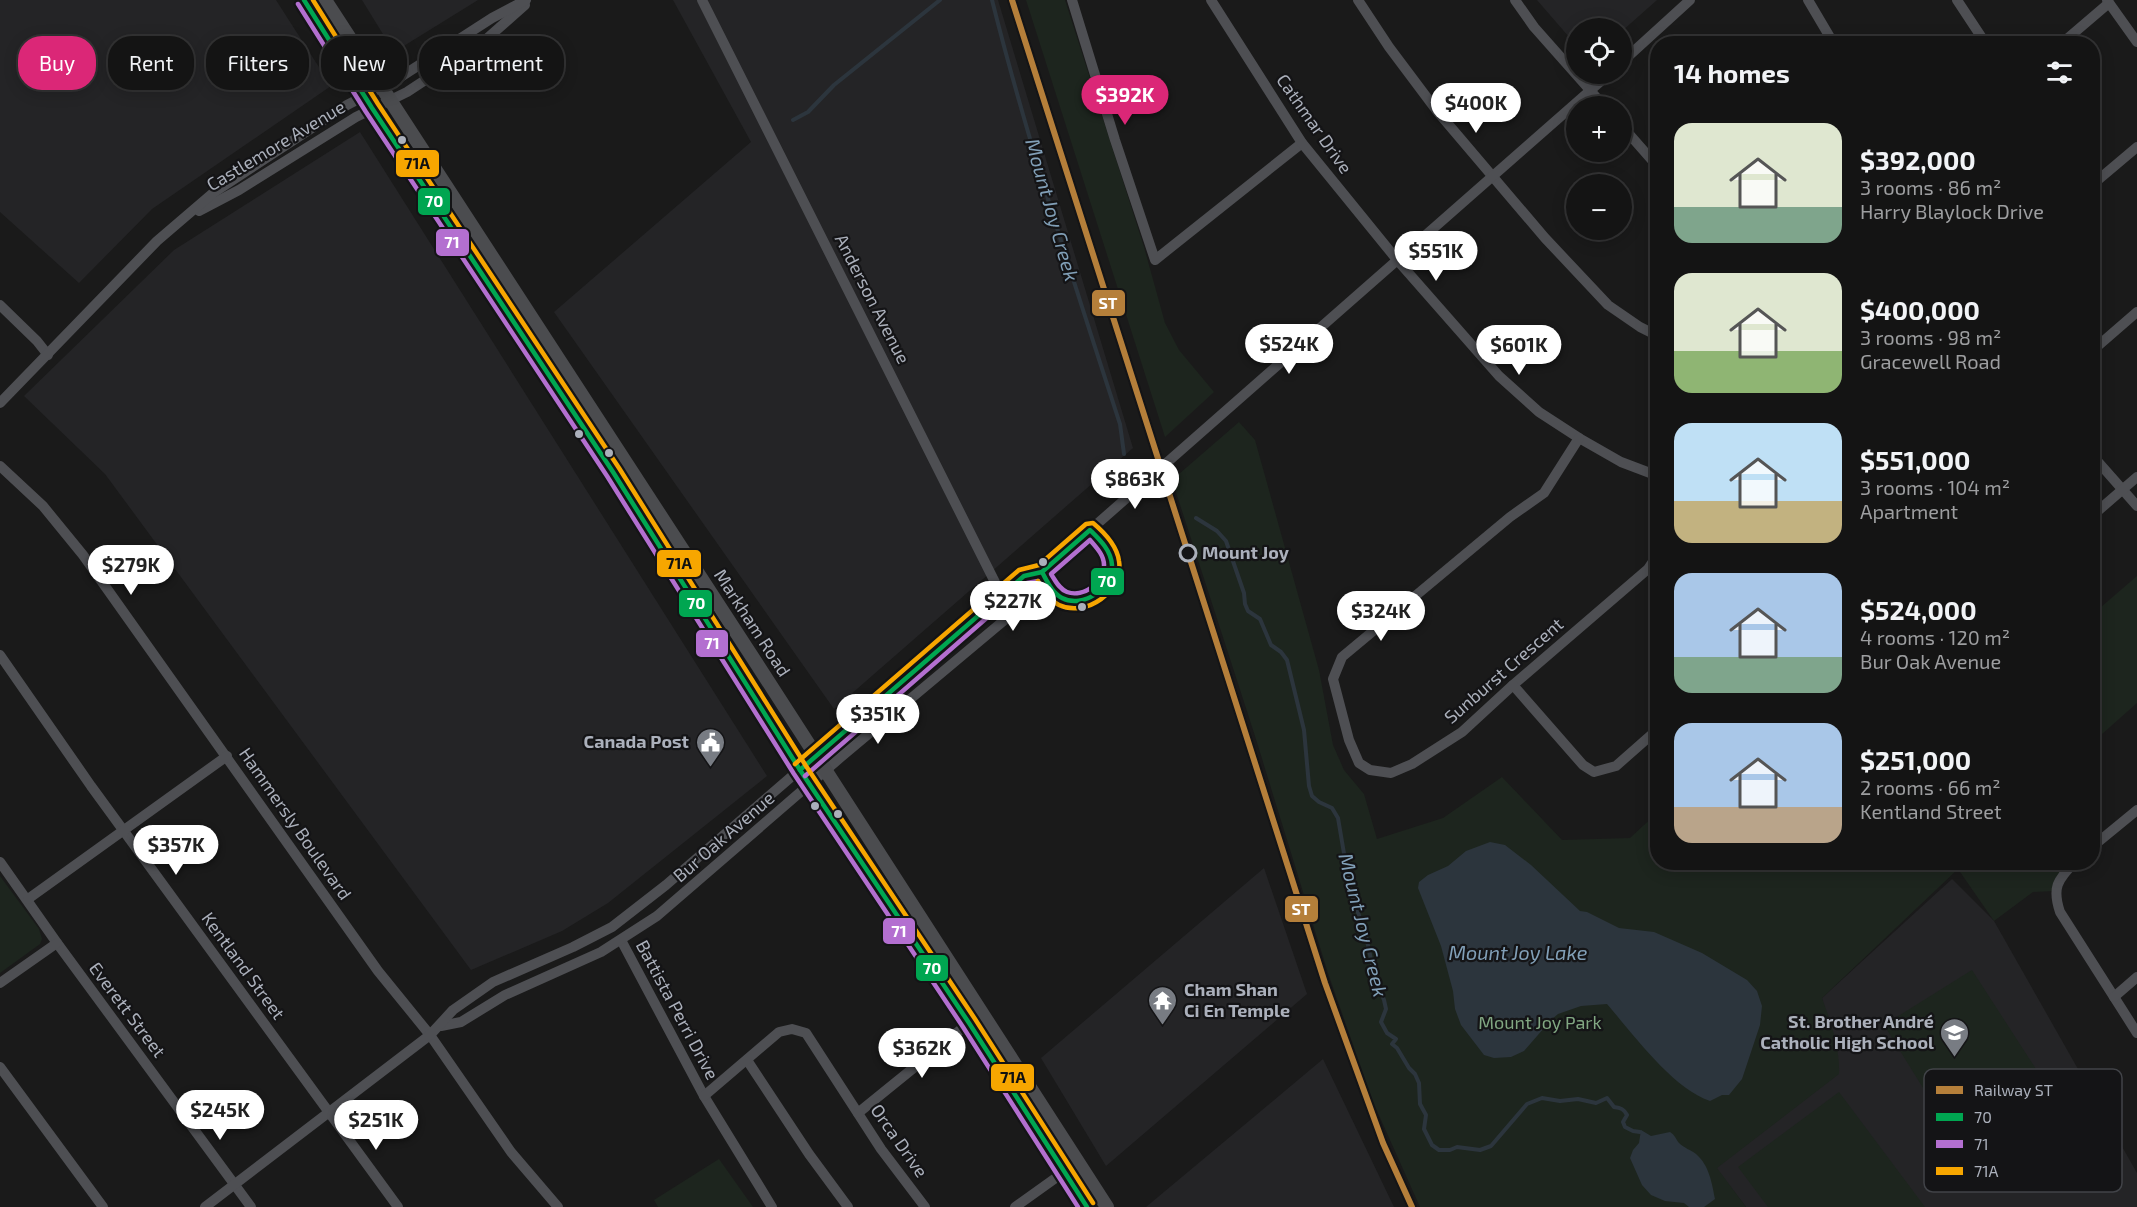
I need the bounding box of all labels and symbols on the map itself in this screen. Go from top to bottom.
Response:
street label: Cathmar Drive [1272,69,1357,178]
pin: $392K [1083,75,1167,126]
pin: $400K [1434,83,1518,134]
street label: Castlemore Avenue [202,95,349,195]
unlabelled marker [396,134,408,146]
water label: Mount Joy Creek [1020,136,1085,284]
line badge: 71A [395,149,440,178]
text: 71A [404,153,430,172]
line badge: 70 [417,187,451,216]
text: 70 [425,191,443,210]
line badge: 71 [435,228,470,257]
street label: Anderson Avenue [831,230,915,367]
pin: $551K [1394,231,1478,282]
text: 71 [444,232,460,251]
line badge: ST [1091,289,1126,317]
text: ST [1098,293,1118,312]
pin: $524K [1247,324,1331,375]
pin: $601K [1477,325,1561,376]
unlabelled marker [573,428,585,440]
unlabelled marker [603,447,615,459]
pin: $863K [1093,459,1177,510]
place label: Mount Joy [1202,541,1290,563]
marker: Mount Joy [1179,544,1197,562]
pin: $279K [89,545,173,596]
line badge: 71A [656,549,702,578]
text: 71A [666,553,692,572]
unlabelled marker [1037,556,1049,568]
street label: Markham Road [710,565,796,680]
line badge: 70 [1090,567,1125,596]
text: 70 [1098,571,1116,590]
pin: $227K [971,581,1055,632]
line badge: 70 [678,589,713,618]
pin: $324K [1339,591,1423,642]
text: 70 [687,593,705,612]
unlabelled marker [1076,601,1088,613]
street label: Sunburst Crescent [1439,613,1567,728]
line badge: 71 [695,629,729,658]
text: 71 [704,633,720,652]
pin: $351K [836,694,920,745]
public building icon: Canada Post [694,726,726,768]
place label: Canada Post [584,730,690,752]
street label: Hammersly Boulevard [235,743,357,904]
street label: Bur Oak Avenue [668,786,779,886]
unlabelled marker [809,800,821,812]
unlabelled marker [832,808,844,820]
pin: $357K [134,825,218,876]
water label: Mount Joy Creek [1334,850,1393,999]
line badge: ST [1284,895,1319,923]
text: ST [1291,899,1311,918]
street label: Kentland Street [197,907,290,1024]
line badge: 71 [882,917,916,945]
text: 71 [891,921,907,940]
street label: Battista Perri Drive [632,936,724,1083]
water label: Mount Joy Lake [1448,940,1588,965]
line badge: 70 [915,954,949,982]
street label: Everett Street [85,957,171,1061]
text: 70 [923,958,941,977]
place label: Cham Shan Ci En Temple [1184,978,1290,1021]
temple icon: Cham Shan Ci En Temple [1147,984,1179,1026]
place label: St. Brother André Catholic High School [1760,1010,1934,1053]
park label: Mount Joy Park [1478,1011,1602,1033]
school or university icon: St. Brother André Catholic High School [1939,1016,1971,1058]
pin: $362K [880,1028,964,1079]
line badge: 71A [990,1063,1035,1092]
text: 71A [1000,1067,1026,1086]
legend [1924,1069,2122,1192]
text: Railway ST [1974,1080,2053,1099]
pin: $245K [178,1090,262,1141]
pin: $251K [334,1100,418,1151]
street label: Orca Drive [867,1100,933,1181]
text: 70 [1974,1107,1992,1126]
text: 71 [1974,1134,1989,1153]
text: 71A [1974,1161,1999,1180]

